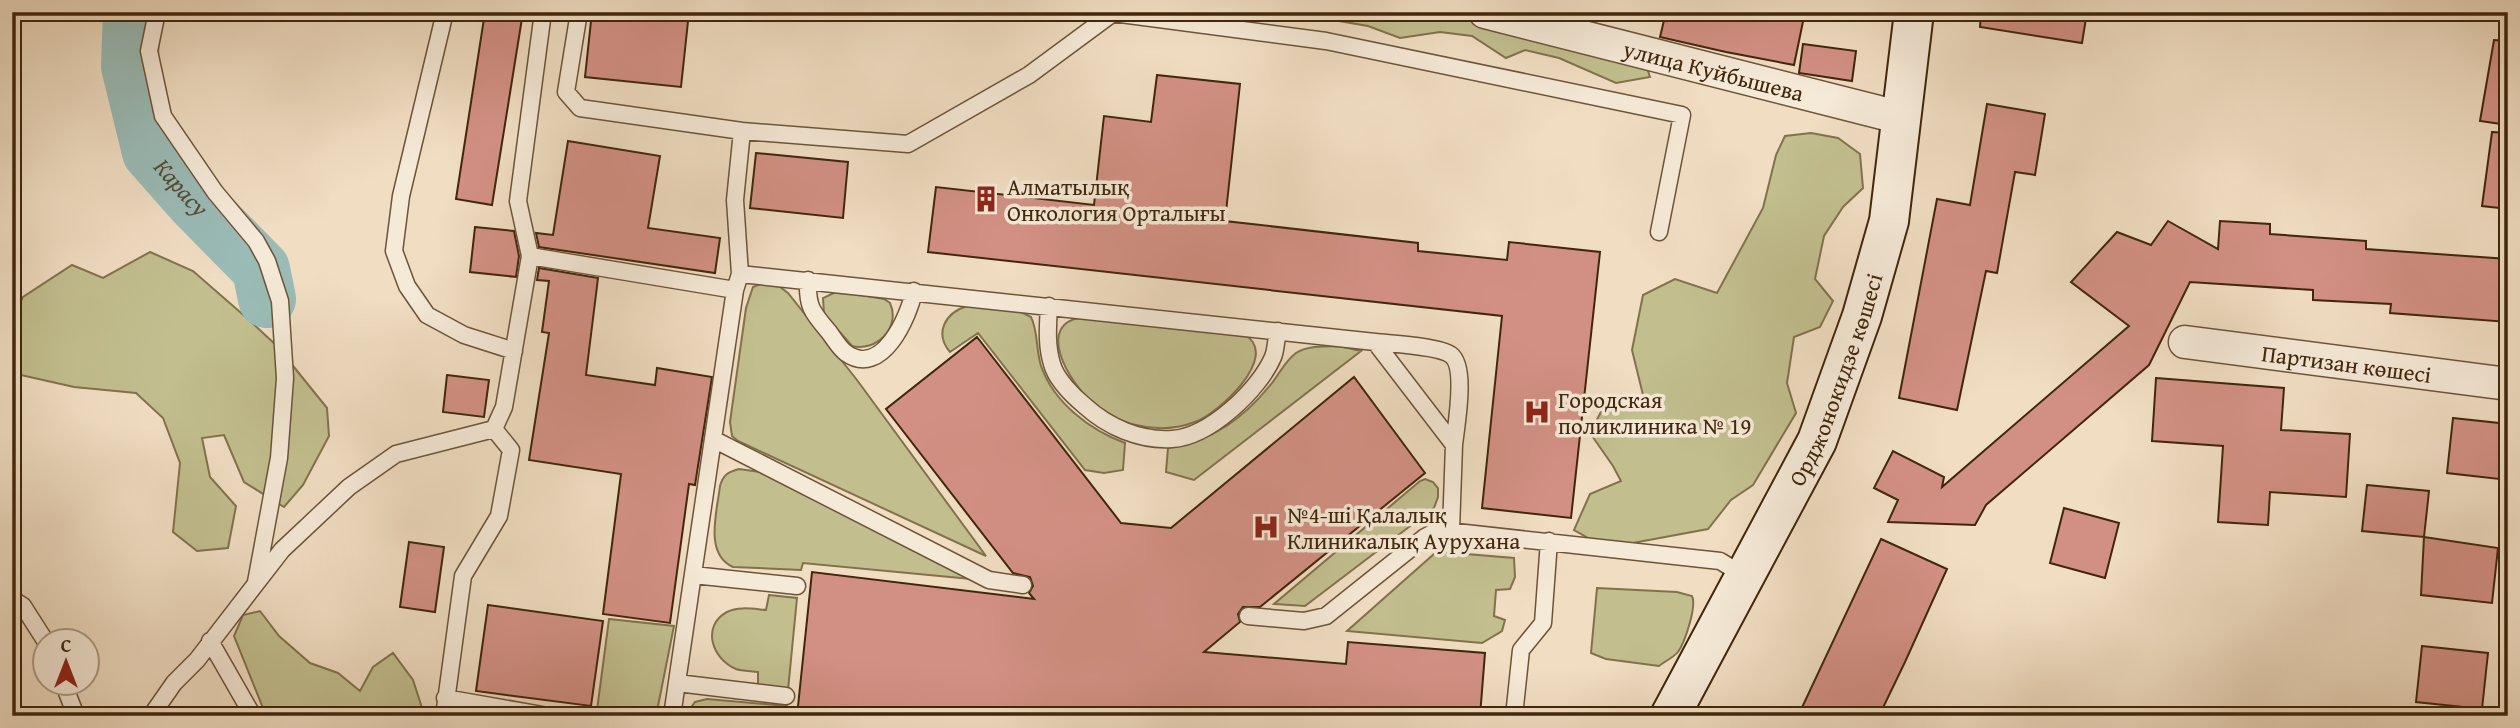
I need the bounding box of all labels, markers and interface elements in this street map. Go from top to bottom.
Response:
street label: улица Куйбышева [1619,31,1808,109]
water label: Карасу [146,150,217,224]
place label: Алматылық Онкология Орталығы [1007,170,1226,229]
building icon: Алматылық Онкология Орталығы [971,184,1001,214]
street label: Орджонокидзе көшесі [1780,269,1890,492]
street label: Партизан көшесі [2260,336,2434,390]
place label: Городская поликлиника № 19 [1558,383,1751,442]
hospital icon: Городская поликлиника № 19 [1522,397,1552,427]
place label: №4-ші Қалалық Клиникалық Аурухана [1287,498,1520,557]
hospital icon: №4-ші Қалалық Клиникалық Аурухана [1251,512,1281,542]
north arrow [32,626,102,696]
text: С [61,631,72,659]

